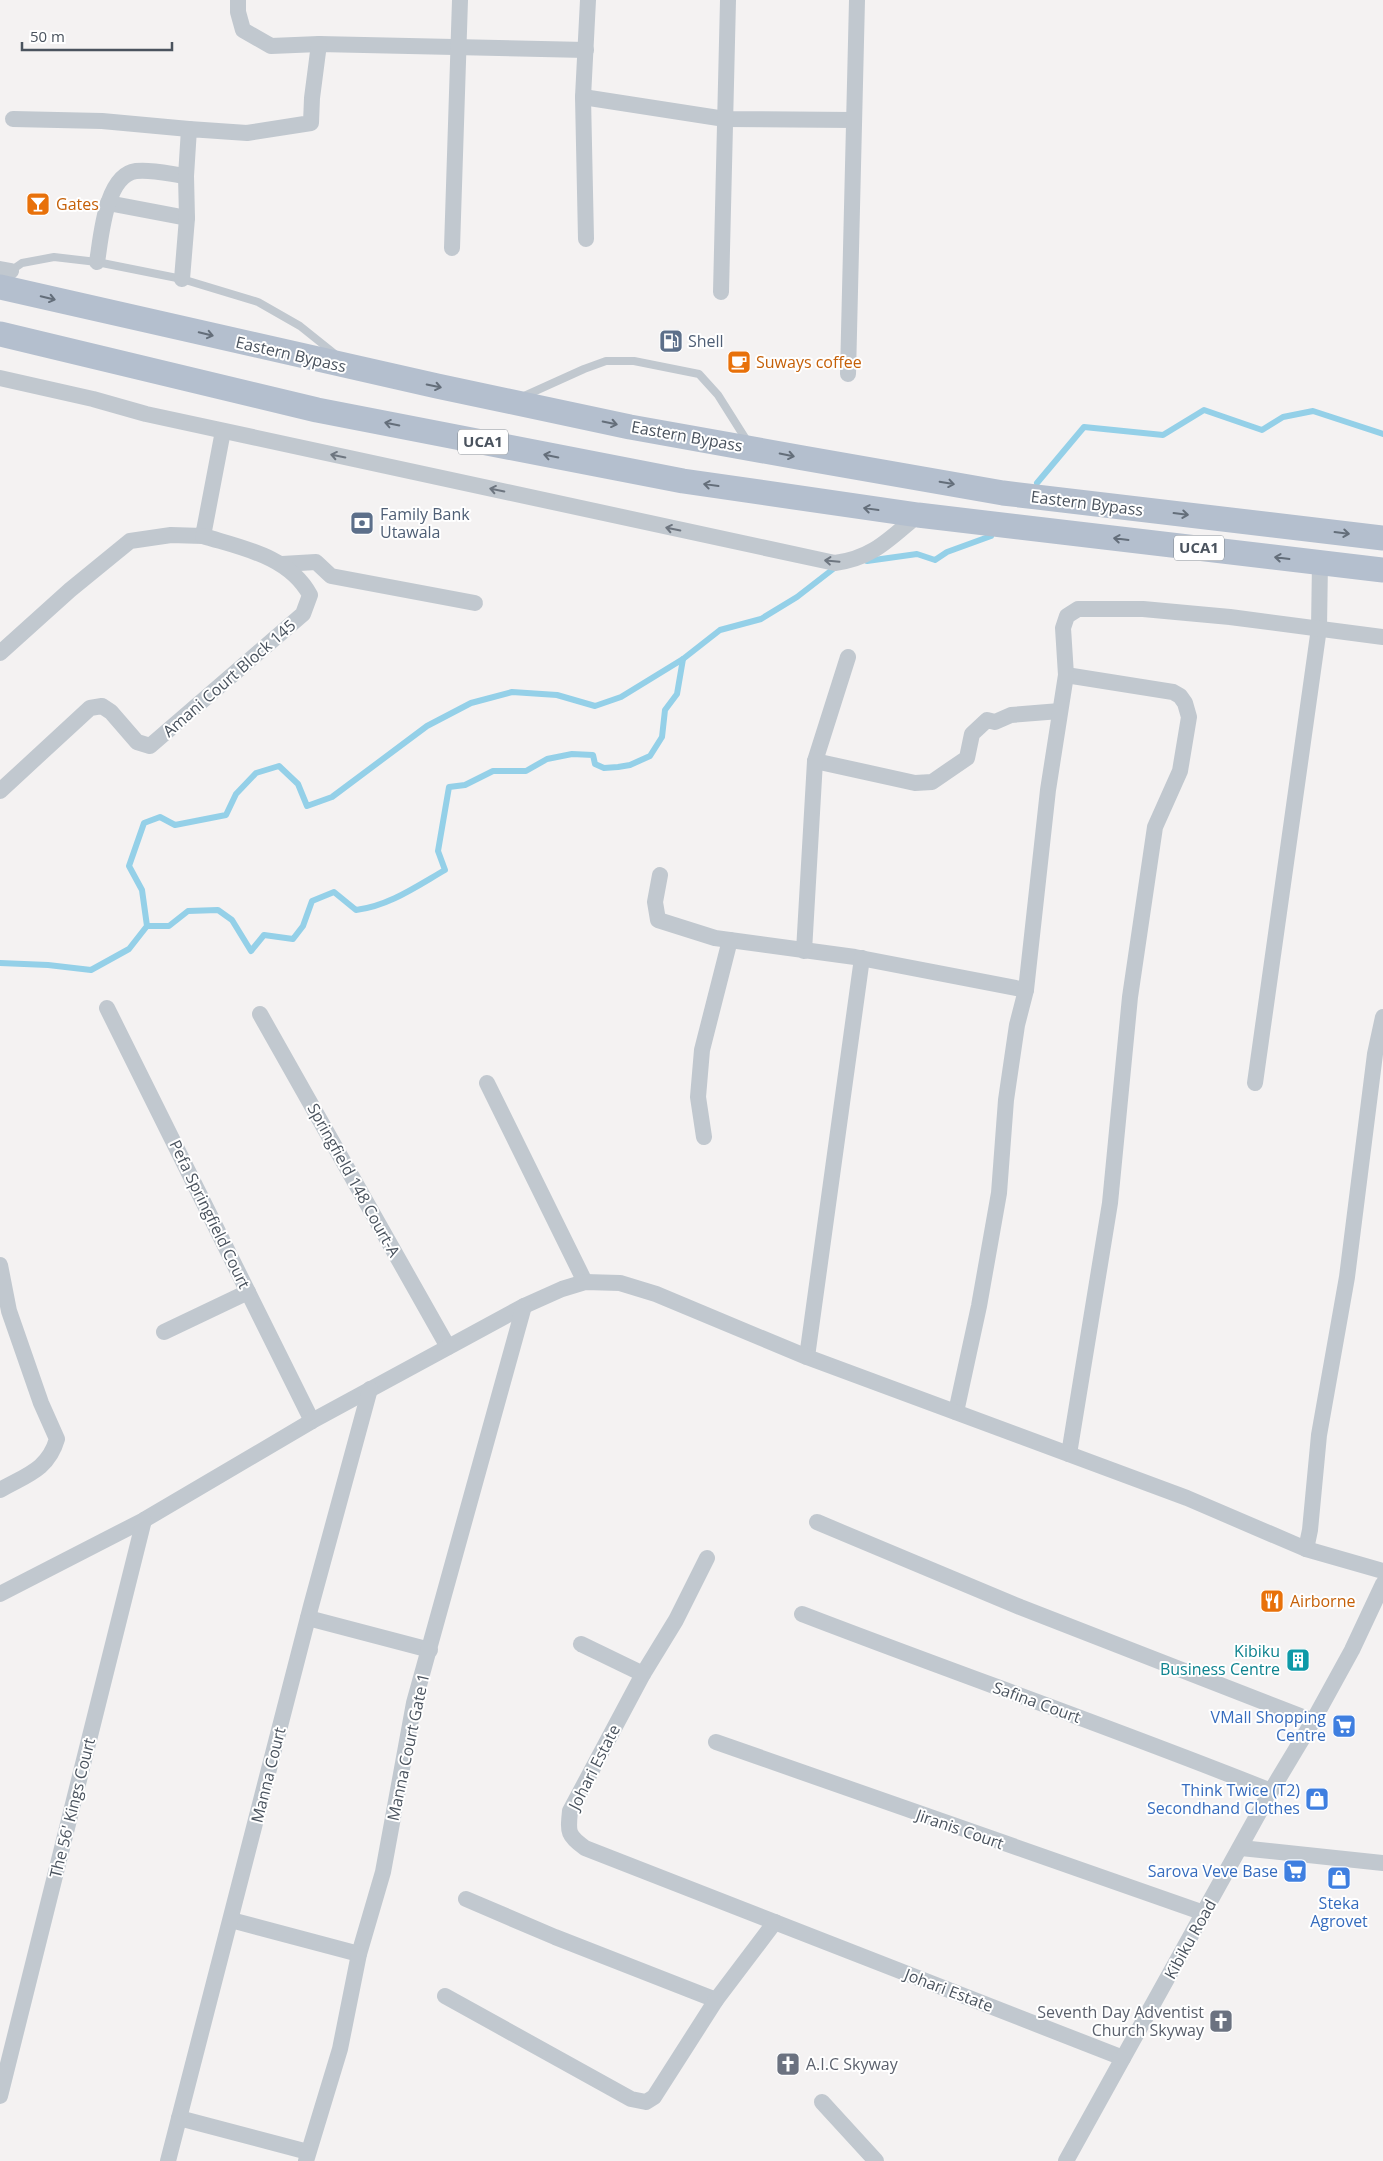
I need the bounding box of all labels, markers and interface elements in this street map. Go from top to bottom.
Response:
scale bar [22,20,172,52]
text: 50 m [30,26,65,46]
bar icon: Gates [25,191,51,217]
place label: Gates [56,193,99,215]
one-way arrow [39,294,55,303]
fuel station icon: Shell [658,328,684,354]
one-way arrow [198,330,214,339]
place label: Shell [688,330,724,352]
street label: Eastern Bypass [234,331,348,377]
cafe icon: Suways coffee [726,349,752,375]
place label: Suways coffee [756,351,862,373]
one-way arrow [425,381,441,391]
street label: Eastern Bypass [630,415,744,457]
one-way arrow [384,418,400,428]
one-way arrow [602,418,618,428]
road number: UCA1 [458,430,508,454]
one-way arrow [330,451,346,460]
one-way arrow [543,451,559,460]
one-way arrow [779,451,795,460]
one-way arrow [939,479,955,489]
one-way arrow [703,480,719,490]
one-way arrow [489,485,505,494]
street label: Eastern Bypass [1030,485,1144,521]
place label: Family Bank Utawala [380,503,470,543]
one-way arrow [864,503,880,513]
one-way arrow [1173,509,1189,519]
bank icon: Family Bank Utawala [349,510,375,536]
one-way arrow [665,524,681,533]
one-way arrow [1334,528,1350,538]
one-way arrow [1113,534,1129,544]
road number: UCA1 [1174,536,1224,560]
one-way arrow [1275,553,1291,563]
one-way arrow [824,557,840,566]
street label: Amani Court Block 145 [158,614,300,742]
street label: Springfield 148 Court-A [303,1099,406,1262]
street label: Pefa Springfield Court [164,1136,256,1292]
restaurant icon: Airborne [1259,1588,1285,1614]
place label: Airborne [1290,1590,1355,1612]
place label: Kibiku Business Centre [1160,1640,1280,1680]
building icon: Kibiku Business Centre [1285,1647,1311,1673]
street label: Manna Court Gate 1 [382,1671,434,1823]
street label: Safina Court [990,1676,1084,1728]
place label: VMall Shopping Centre [1211,1706,1326,1746]
supermarket icon: VMall Shopping Centre [1331,1713,1357,1739]
street label: Johari Estate [562,1720,625,1815]
street label: Manna Court [246,1725,291,1825]
street label: The 56' Kings Court [44,1735,100,1880]
place label: Think Twice (T2) Secondhand Clothes [1147,1779,1300,1819]
shop icon: Think Twice (T2) Secondhand Clothes [1304,1786,1330,1812]
street label: Jiranis Court [911,1803,1007,1854]
supermarket icon: Sarova Veve Base [1282,1858,1308,1884]
place label: Sarova Veve Base [1148,1860,1278,1882]
shop icon: Steka Agrovet [1326,1865,1352,1891]
place label: Steka Agrovet [1310,1892,1368,1932]
street label: Kibiku Road [1159,1895,1221,1983]
street label: Johari Estate [900,1962,996,2017]
place label: Seventh Day Adventist Church Skyway [1037,2001,1205,2041]
church icon: Seventh Day Adventist Church Skyway [1208,2008,1234,2034]
church icon: A.I.C Skyway [775,2051,801,2077]
place label: A.I.C Skyway [806,2053,899,2075]

